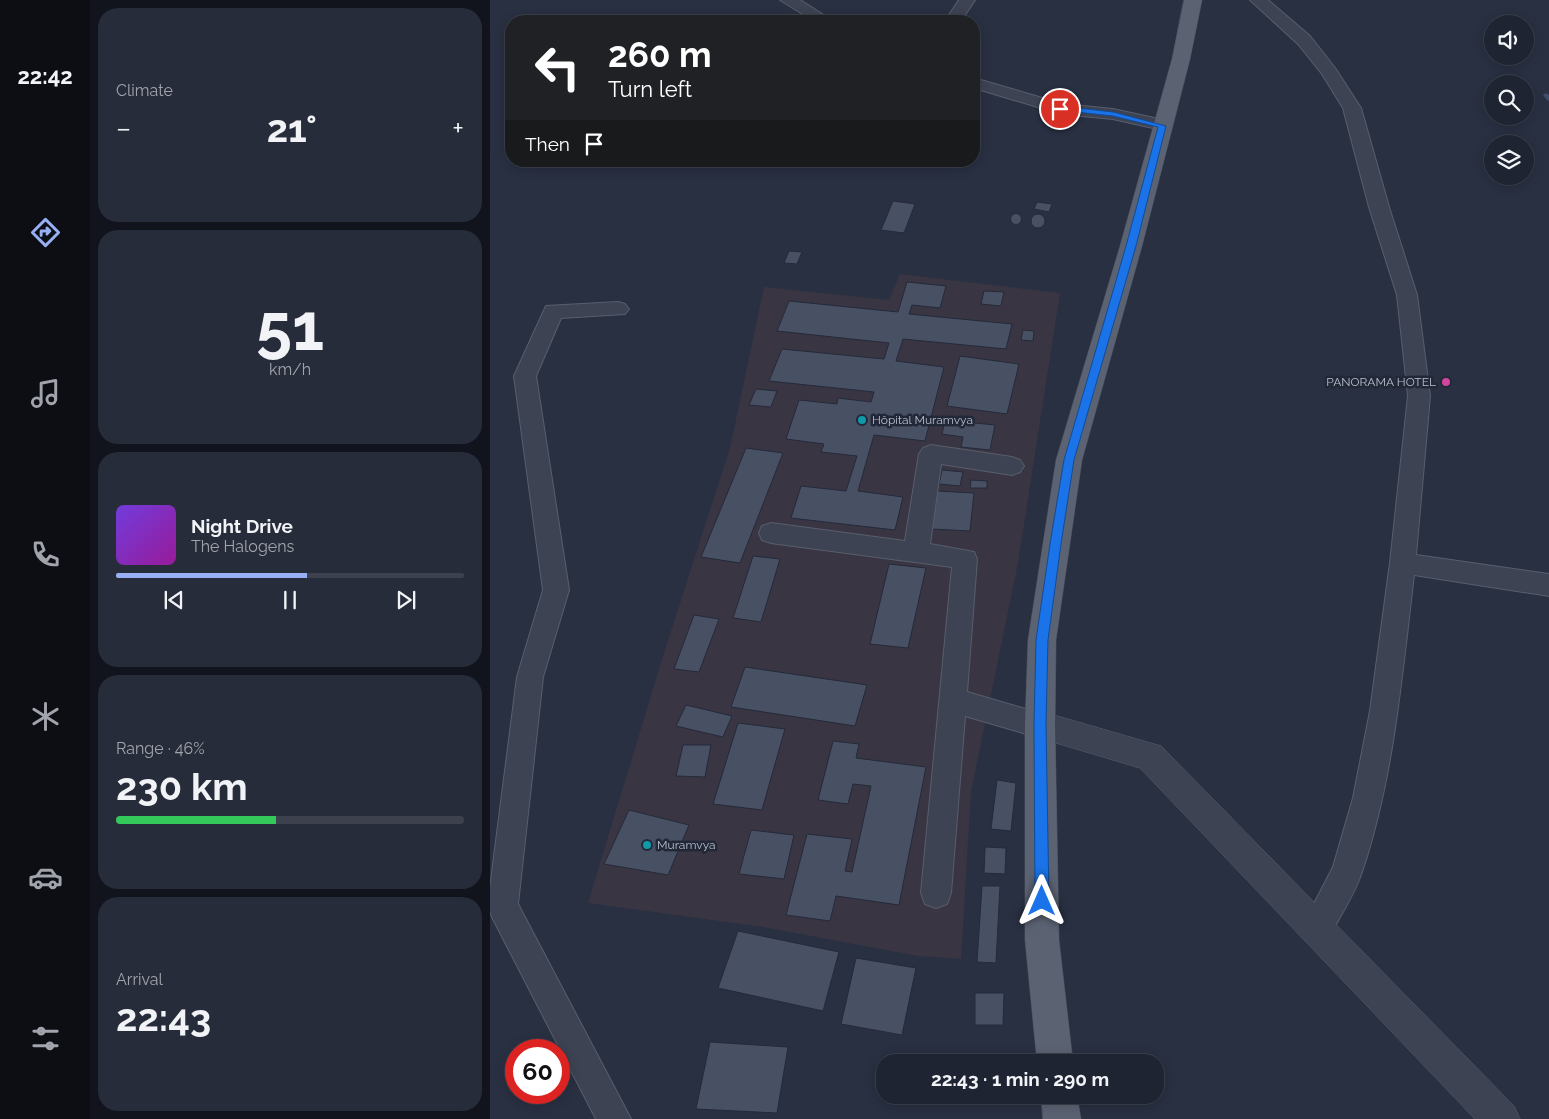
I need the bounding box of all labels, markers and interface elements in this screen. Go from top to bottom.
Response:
map controls [1484,15,1534,185]
button: sound [1484,15,1534,65]
text: 260 m [608,34,711,75]
icon: left [525,35,590,100]
text: 22:42 [17,63,73,89]
button: search [1484,75,1534,125]
text: Turn left [608,76,692,102]
text: Climate [116,81,173,100]
pin [1039,88,1081,130]
icon: arrive [1046,95,1074,123]
text: 21° [267,106,317,151]
text: − [116,112,131,145]
text: + [452,112,464,145]
icon: arrive [580,130,608,158]
text: Then [525,133,570,155]
button: layers [1484,135,1534,185]
icon: directions [28,215,63,250]
text: 51 [256,289,324,365]
text: km/h [269,360,311,379]
place label: PANORAMA HOTEL [1326,375,1436,389]
icon: music [28,376,63,411]
marker: PANORAMA HOTEL [1440,376,1452,388]
place label: Hôpital Muramvya [872,413,973,427]
marker: Hôpital Muramvya [856,414,868,426]
text: Night Drive [191,515,293,537]
icon: phone [28,537,63,572]
text: The Halogens [191,537,294,556]
icon: previous [160,586,188,614]
icon: pause [276,586,304,614]
icon: next [392,586,420,614]
icon: climate [28,699,63,734]
text: Range · 46% [116,739,205,758]
text: 230 km [116,764,248,809]
place label: Muramvya [657,838,716,852]
marker: Muramvya [641,839,653,851]
icon: car [28,860,63,895]
position arrow [1015,874,1067,926]
text: Arrival [116,970,163,989]
text: 22:43 [116,995,211,1040]
icon: filters [28,1021,63,1056]
speed limit sign: 60 [505,1039,570,1104]
text: 22:43 · 1 min · 290 m [931,1068,1109,1090]

